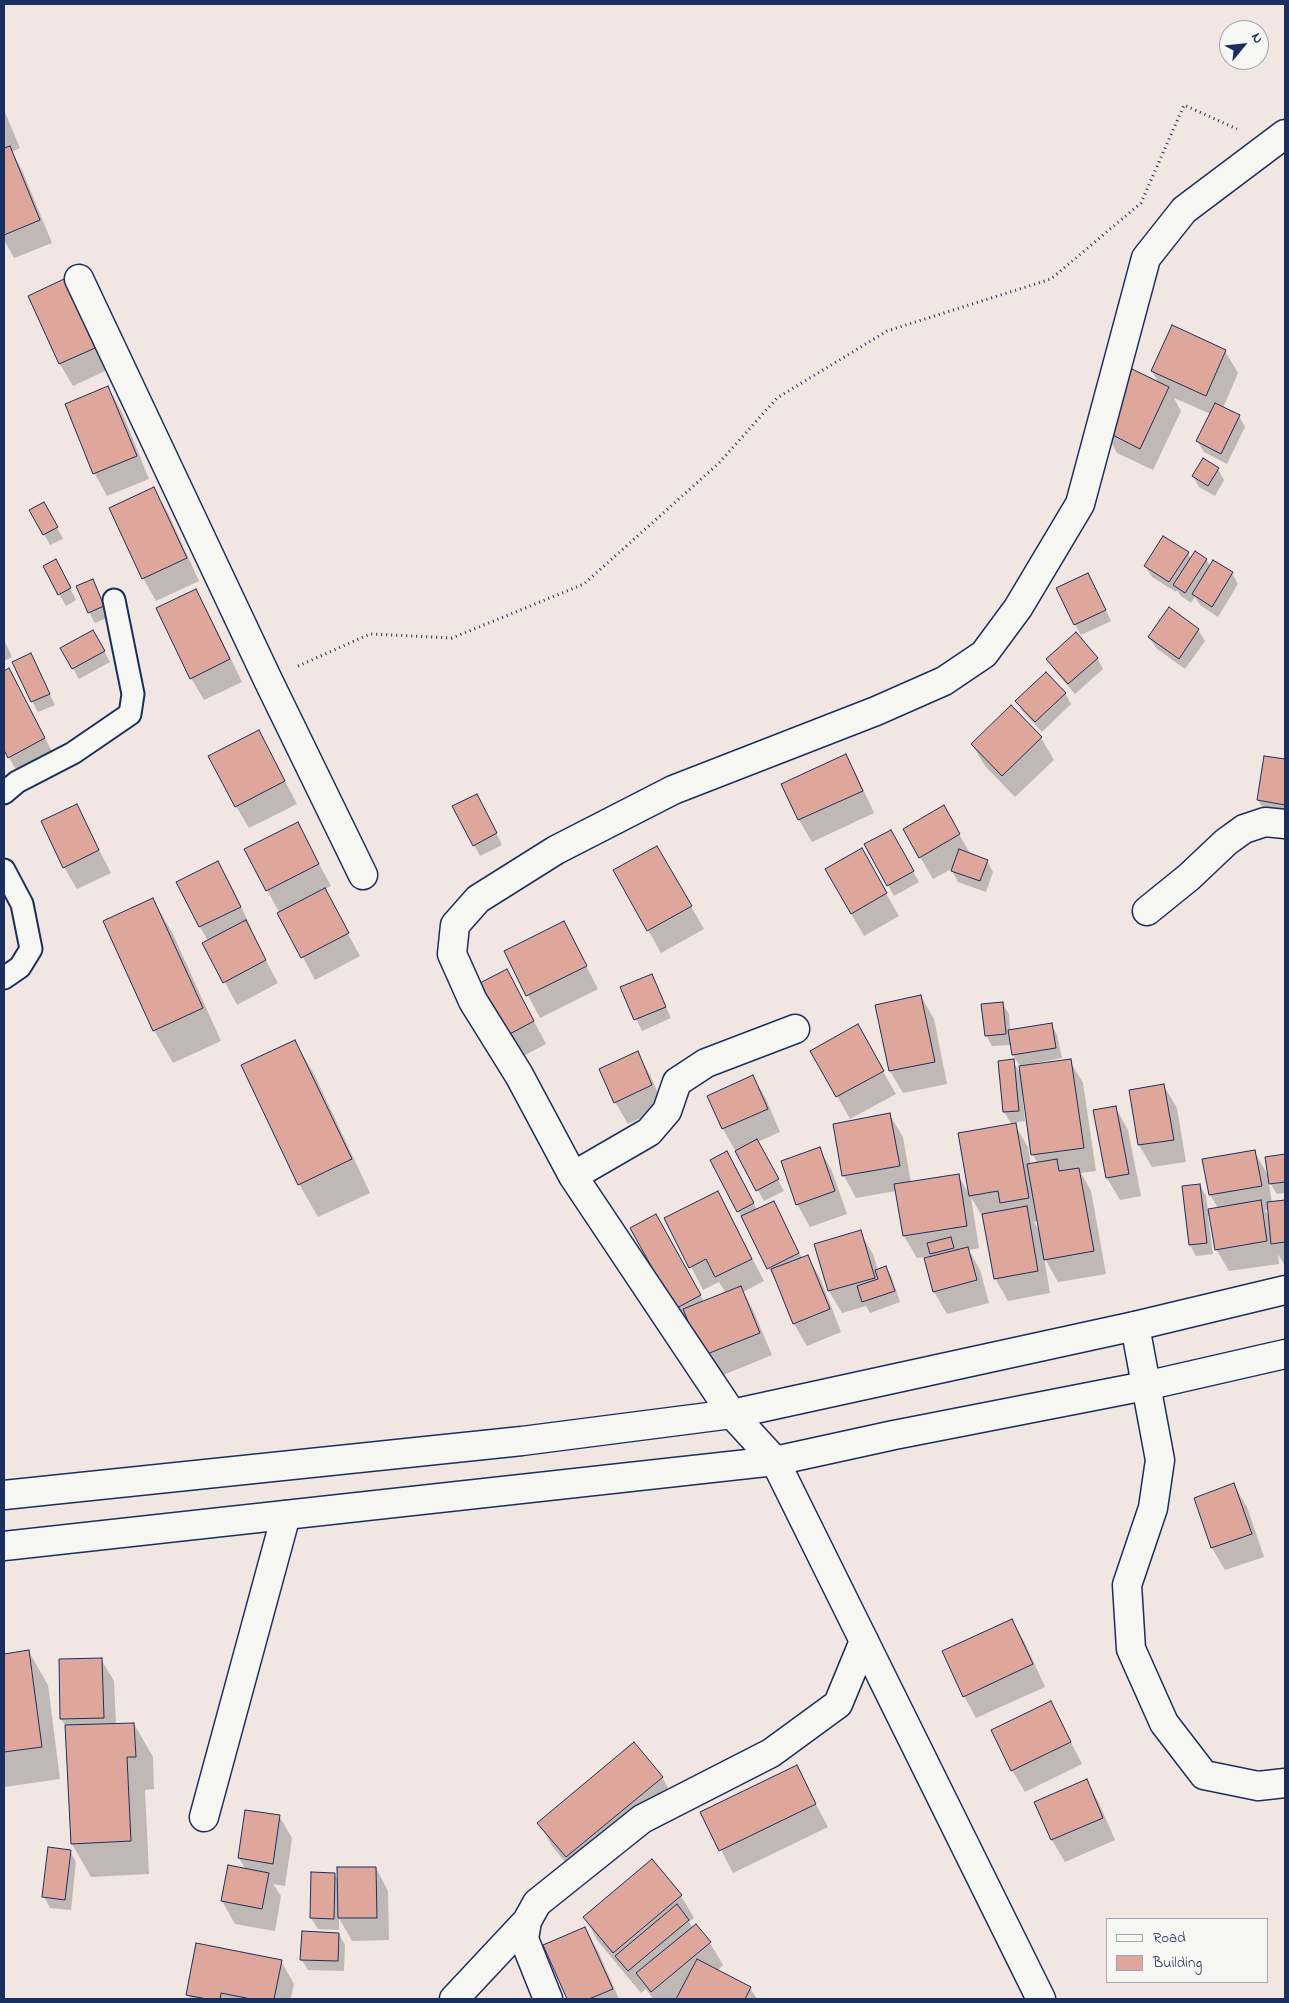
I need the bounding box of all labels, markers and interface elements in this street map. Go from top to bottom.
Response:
north arrow [1219,20,1269,70]
text: N [1245,29,1268,47]
legend [1106,1918,1269,1983]
text: Road [1153,1927,1186,1949]
text: Building [1153,1952,1202,1974]

